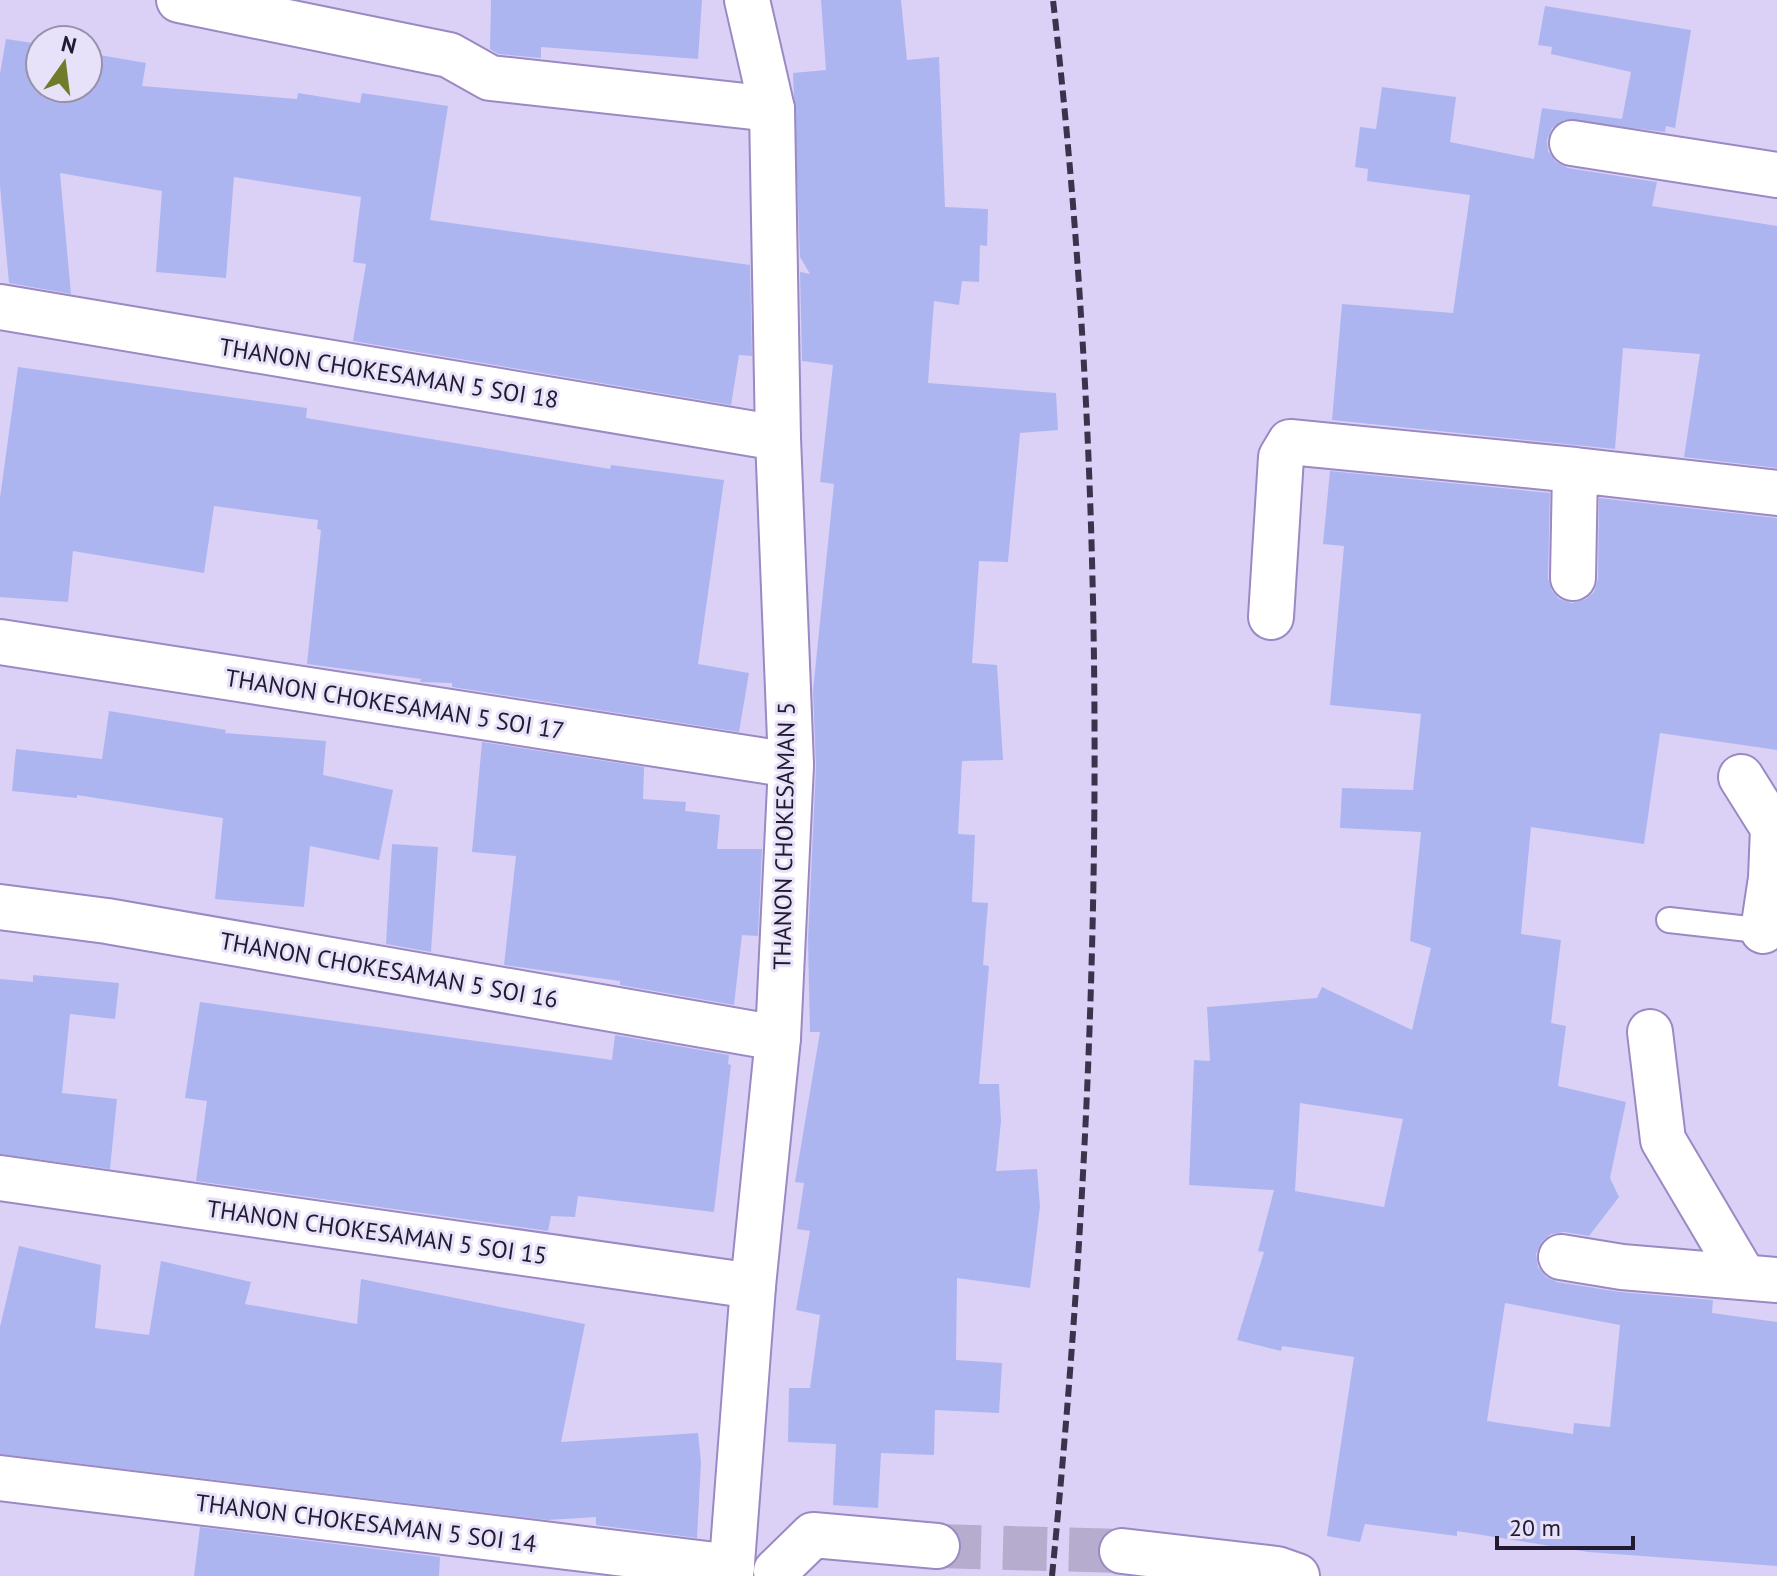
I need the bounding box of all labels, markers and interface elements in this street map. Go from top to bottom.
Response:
north arrow [24,24,104,104]
text: N [58,29,79,60]
street label: THANON CHOKESAMAN 5 SOI 18 [217,331,561,415]
street label: THANON CHOKESAMAN 5 SOI 17 [223,662,567,746]
street label: THANON CHOKESAMAN 5 [766,702,802,970]
street label: THANON CHOKESAMAN 5 SOI 16 [217,925,561,1015]
street label: THANON CHOKESAMAN 5 SOI 15 [205,1193,549,1271]
street label: THANON CHOKESAMAN 5 SOI 14 [194,1487,538,1559]
scale bar [1497,1500,1633,1550]
text: 20 m [1509,1512,1561,1543]

